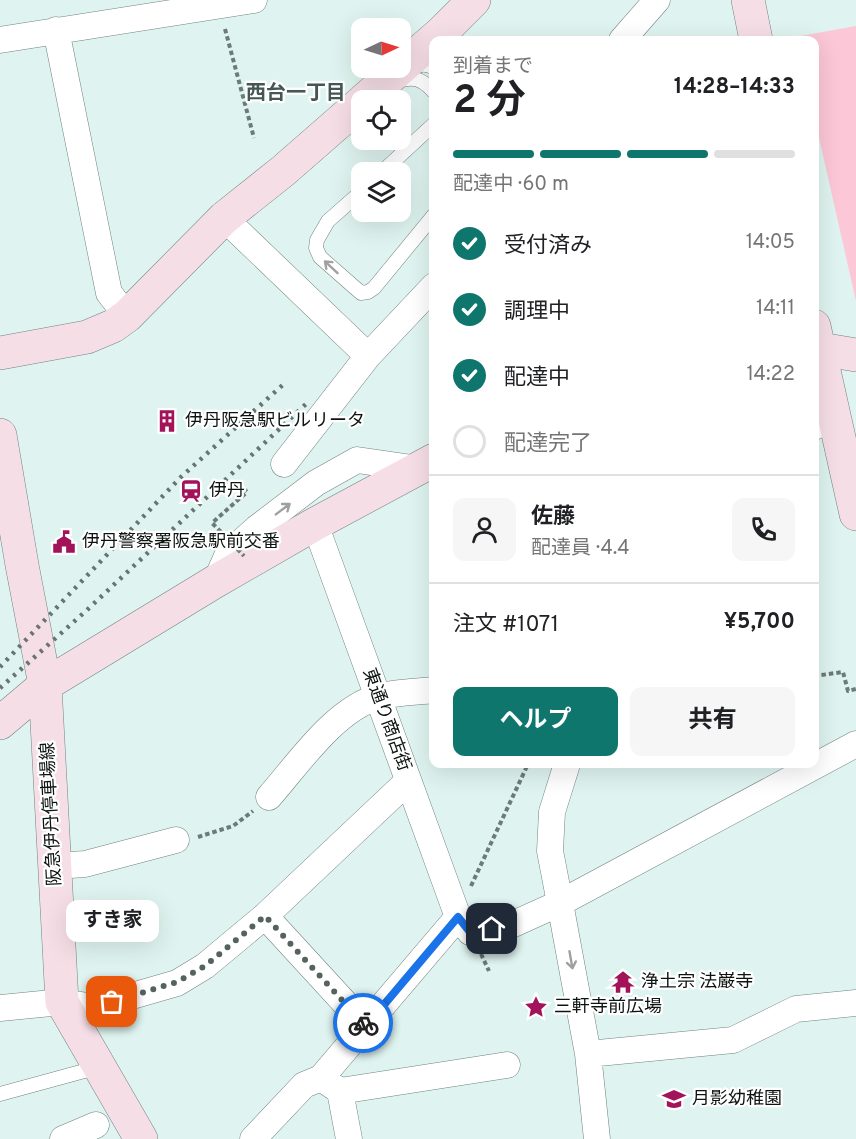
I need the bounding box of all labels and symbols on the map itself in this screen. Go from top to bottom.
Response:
north arrow [351,18,411,78]
district label: 西台一丁目 [246,81,346,107]
one-way arrow [324,260,339,274]
building icon: 伊丹阪急駅ビルリータ [154,408,180,434]
place label: 伊丹阪急駅ビルリータ [185,410,365,433]
station icon: 伊丹 [178,478,204,504]
place label: 伊丹 [209,480,245,503]
one-way arrow [275,502,291,515]
public building icon: 伊丹警察署阪急駅前交番 [51,529,77,555]
place label: 伊丹警察署阪急駅前交番 [82,531,280,554]
street label: 東通り商店街 [357,665,415,775]
street label: 阪急伊丹停車場線 [37,741,67,887]
callout: すき家 [66,900,158,942]
pin [466,903,517,954]
one-way arrow [566,950,577,969]
temple icon: 浄土宗 法巌寺 [610,969,636,995]
place label: 浄土宗 法巌寺 [641,971,753,994]
pin [86,976,137,1027]
courier [333,993,393,1053]
place icon: 三軒寺前広場 [523,994,549,1020]
place label: 三軒寺前広場 [554,996,662,1019]
school or university icon: 月影幼稚園 [661,1086,687,1112]
place label: 月影幼稚園 [692,1088,782,1111]

